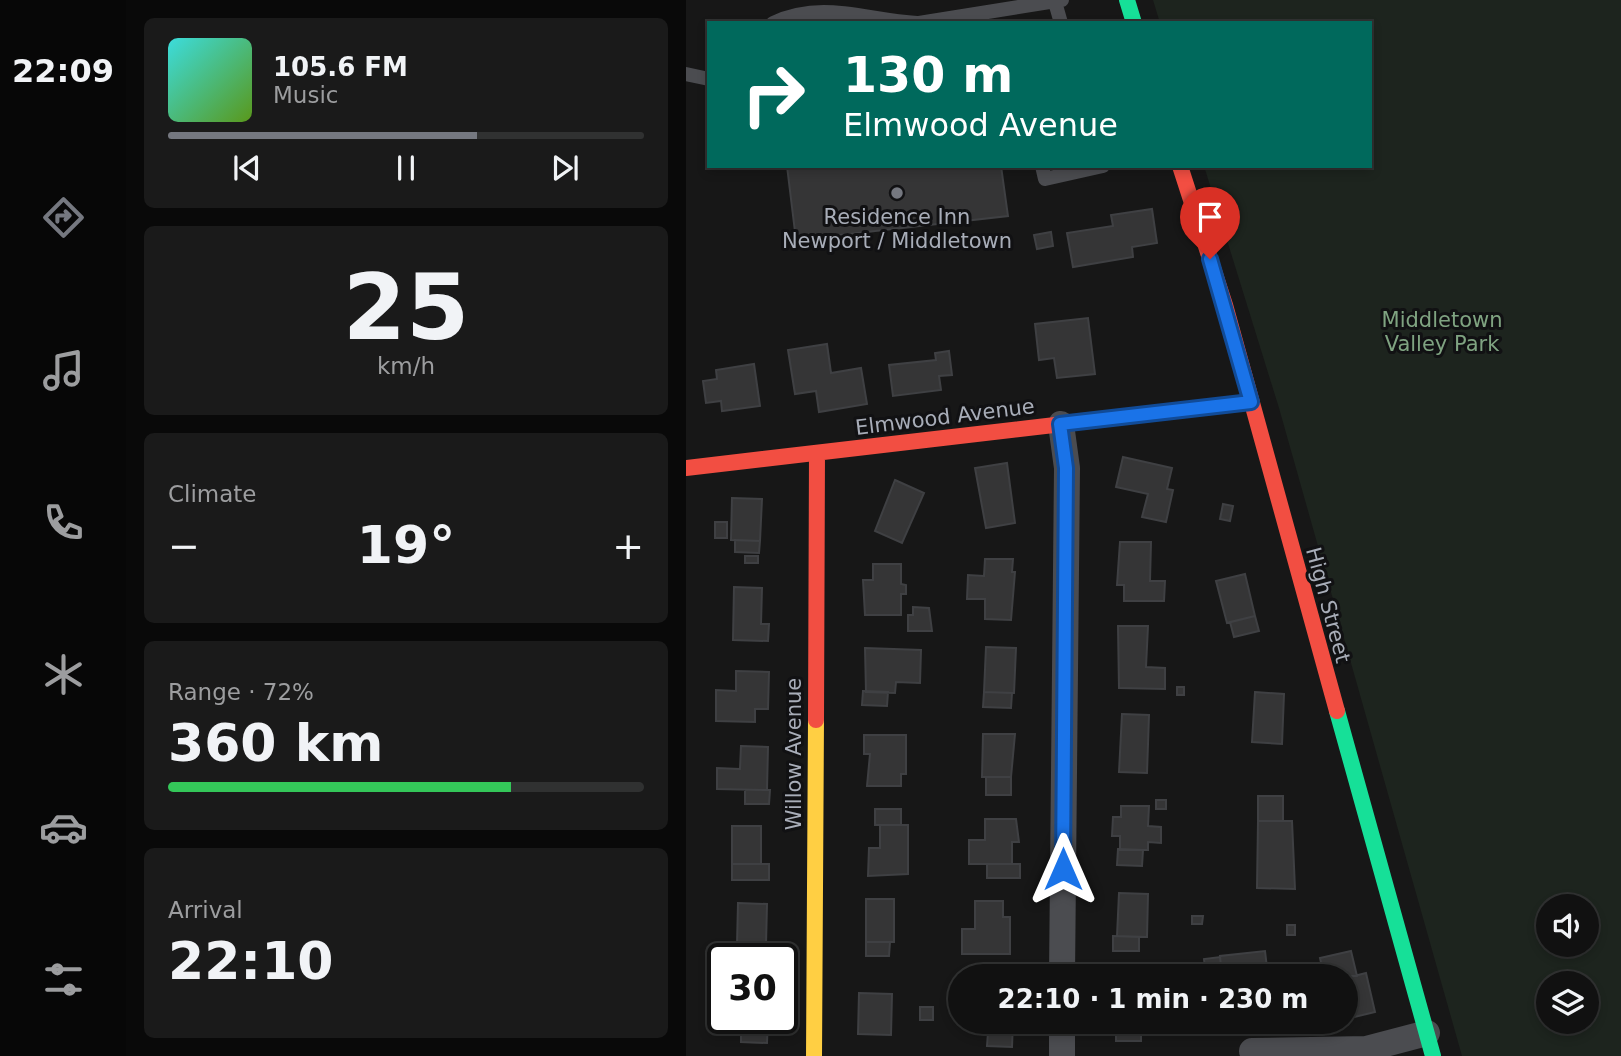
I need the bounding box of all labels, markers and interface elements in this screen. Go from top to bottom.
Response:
text: 130 m [843,47,1013,104]
icon: right [728,49,819,140]
text: 22:09 [12,52,114,90]
text: 105.6 FM [273,52,408,82]
text: Music [273,82,338,108]
text: Elmwood Avenue [843,106,1118,144]
icon: previous [228,149,266,187]
icon: pause [387,149,425,187]
icon: next [546,149,584,187]
marker: Residence Inn Newport / Middletown [889,185,905,201]
pin [1180,187,1240,259]
icon: directions [39,193,88,242]
icon: arrive [1191,198,1229,236]
place label: Residence Inn Newport / Middletown [782,205,1012,253]
text: 25 [343,255,469,360]
park label: Middletown Valley Park [1382,308,1502,356]
icon: music [39,346,88,395]
text: km/h [377,353,435,379]
street label: Elmwood Avenue [854,394,1036,440]
text: Climate [168,481,257,507]
icon: phone [39,498,88,547]
text: 19° [357,515,455,575]
text: − [168,524,200,568]
text: + [612,524,644,568]
street label: High Street [1301,545,1355,665]
icon: climate [39,650,88,699]
street label: Willow Avenue [782,678,806,830]
text: Range · 72% [168,679,314,705]
text: 360 km [168,713,383,773]
icon: car [39,803,88,852]
position arrow [1026,832,1100,906]
map controls [1536,894,1599,1034]
button: sound [1536,894,1599,957]
text: Arrival [168,897,243,923]
text: 22:10 [168,931,334,991]
speed limit sign: 30 [707,943,798,1034]
icon: filters [39,955,88,1004]
button: layers [1536,971,1599,1034]
text: 22:10 · 1 min · 230 m [998,984,1308,1014]

